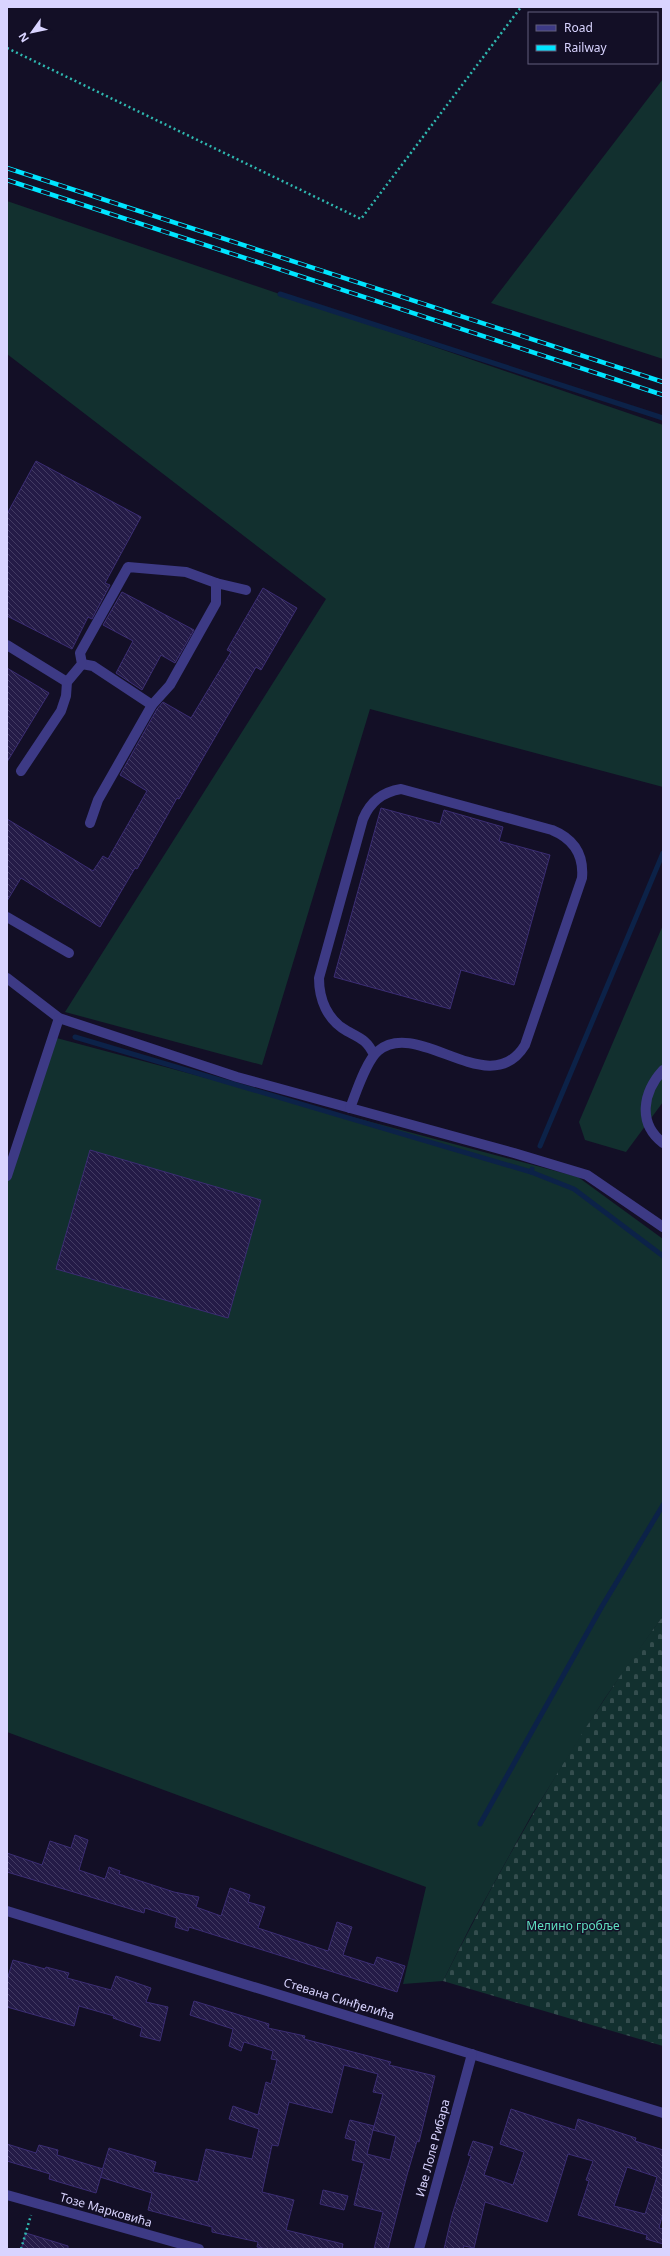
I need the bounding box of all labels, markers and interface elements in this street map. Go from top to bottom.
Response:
north arrow [12,12,52,52]
legend [528,12,658,64]
text: Road [564,19,593,36]
text: N [14,30,32,46]
text: Railway [564,39,608,56]
park label: Мелино гробље [526,1917,620,1934]
street label: Стевана Синђелића [281,1974,397,2024]
street label: Иве Лоле Рибара [411,2097,454,2199]
street label: Тозе Марковића [58,2188,154,2231]

